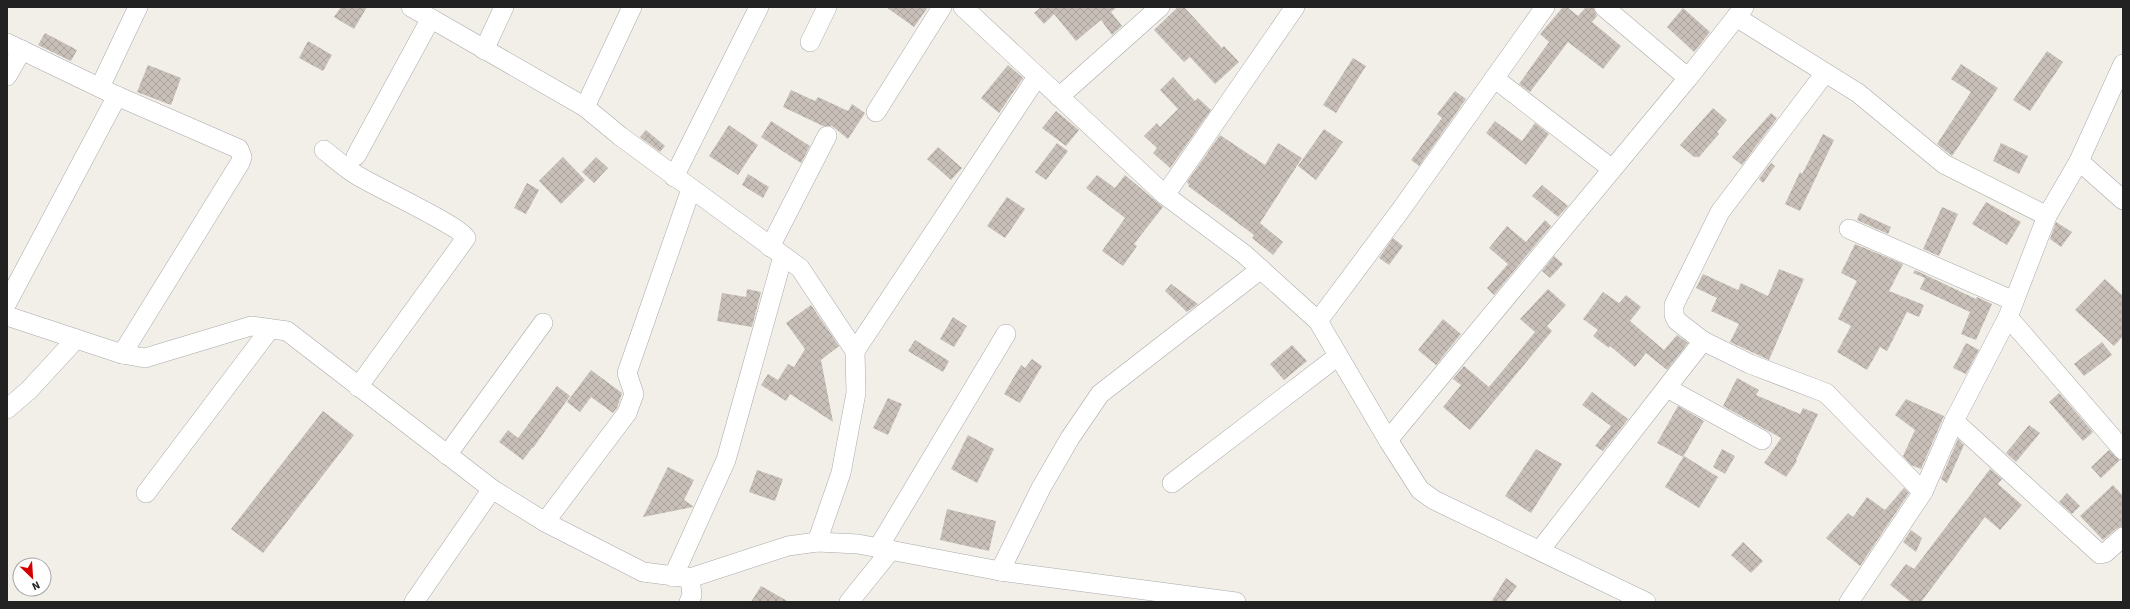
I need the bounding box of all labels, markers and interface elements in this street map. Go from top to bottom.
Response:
north arrow [12,557,52,597]
text: N [30,577,43,594]

